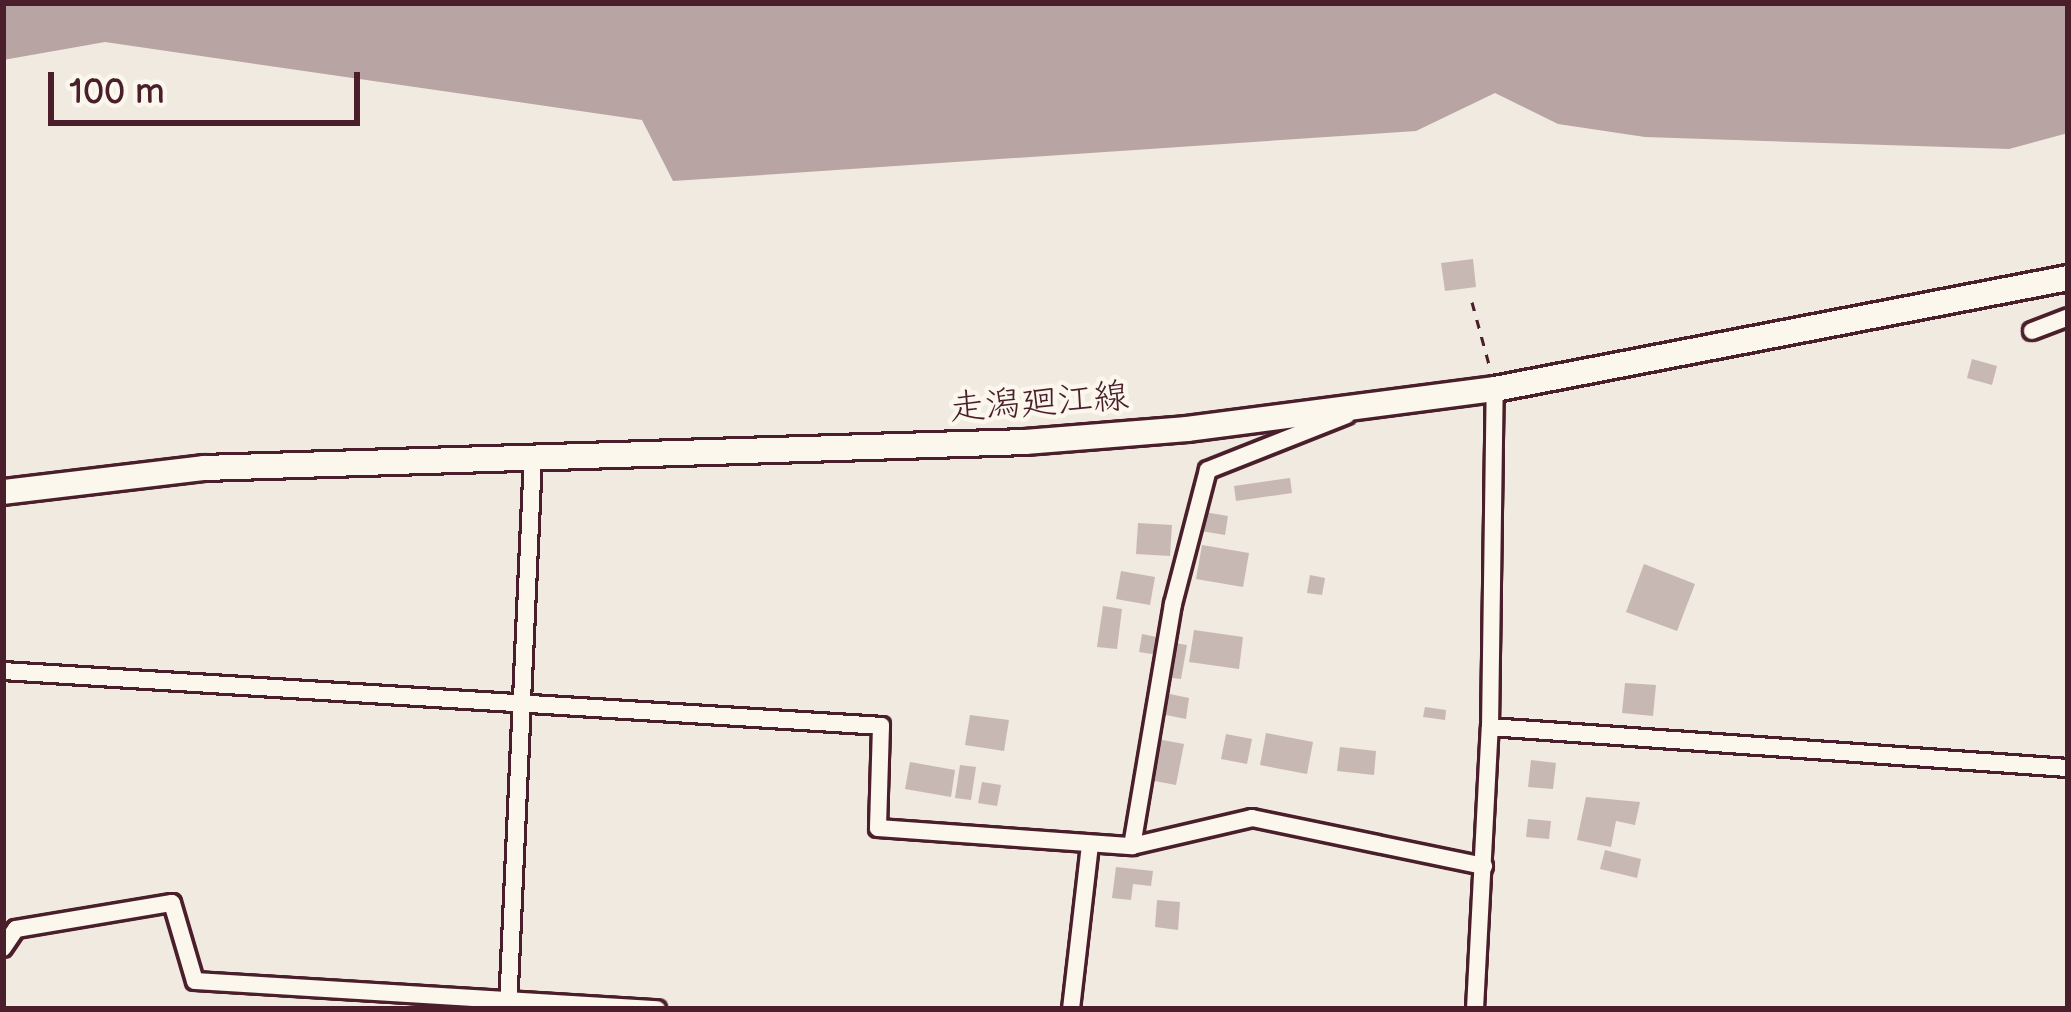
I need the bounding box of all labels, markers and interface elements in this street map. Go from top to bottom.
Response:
scale bar [54,48,366,122]
text: 100 m [69,71,165,114]
street label: 走潟廻江線 [948,375,1130,431]

